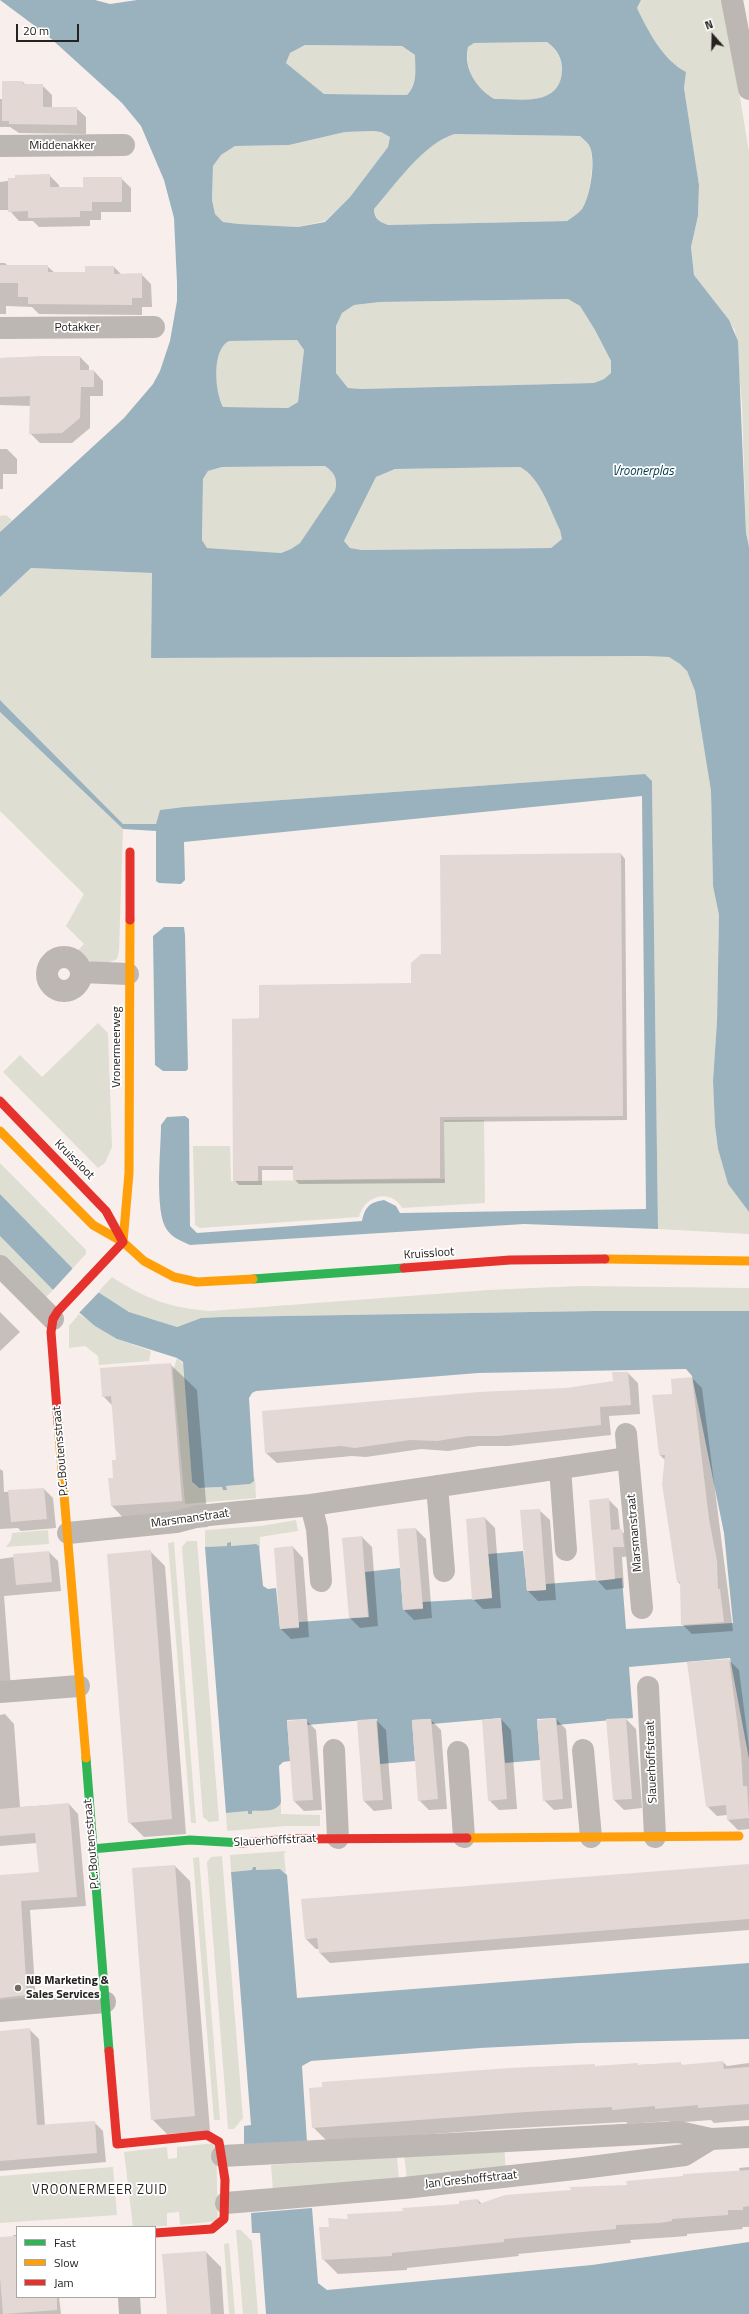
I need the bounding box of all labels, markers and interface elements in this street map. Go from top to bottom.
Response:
scale bar [18,16,81,42]
north arrow [693,16,733,56]
text: N [703,16,715,34]
text: 20 m [23,21,49,40]
street label: Middenakker [29,139,95,153]
street label: Potakker [54,321,100,335]
water label: Vroonerplas [612,464,674,480]
street label: Vronermeerweg [110,1006,124,1088]
street label: Kruissloot [51,1137,97,1183]
street label: Kruissloot [403,1245,455,1263]
street label: P.C.Boutensstraat [50,1405,72,1497]
street label: Marsmanstraat [624,1493,646,1573]
street label: Marsmanstraat [150,1506,230,1532]
street label: Slauerhoffstraat [643,1720,661,1804]
street label: P.C.Boutensstraat [81,1798,103,1890]
street label: Slauerhoffstraat [233,1832,317,1850]
place label: NB Marketing & Sales Services [26,1974,109,2002]
marker: NB Marketing & Sales Services [13,1983,23,1993]
street label: Jan Greshoffstraat [424,2168,518,2192]
district label: VROONERMEER ZUID [32,2183,168,2199]
legend [16,2226,156,2298]
text: Fast [54,2233,76,2252]
text: Slow [54,2253,79,2272]
text: Jam [54,2273,74,2292]

